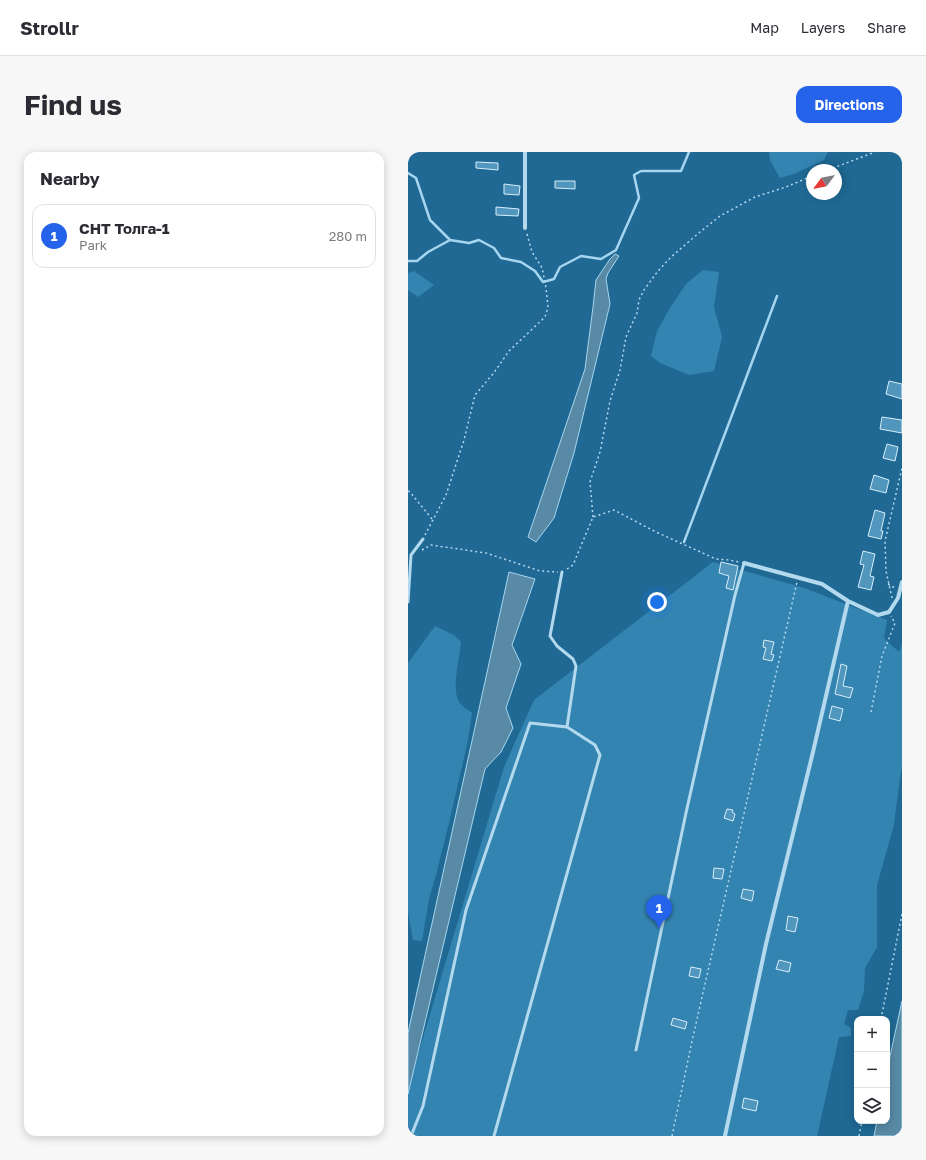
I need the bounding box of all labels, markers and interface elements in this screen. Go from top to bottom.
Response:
text: Strollr [20,16,79,39]
text: Map [750,19,779,36]
text: Layers [801,19,845,36]
text: Share [867,19,906,36]
button: Directions [796,86,902,123]
text: Find us [24,88,122,121]
north arrow [806,164,842,200]
text: Nearby [40,168,100,189]
text: СНТ Толга-1 [79,219,170,237]
text: 1 [51,228,57,244]
text: 280 m [329,228,367,244]
text: Park [79,237,107,253]
your location [647,592,667,612]
pin: 1 [646,895,672,928]
map controls [854,1016,890,1124]
button: + [854,1016,890,1052]
button: − [854,1052,890,1088]
button: layers [854,1088,890,1124]

